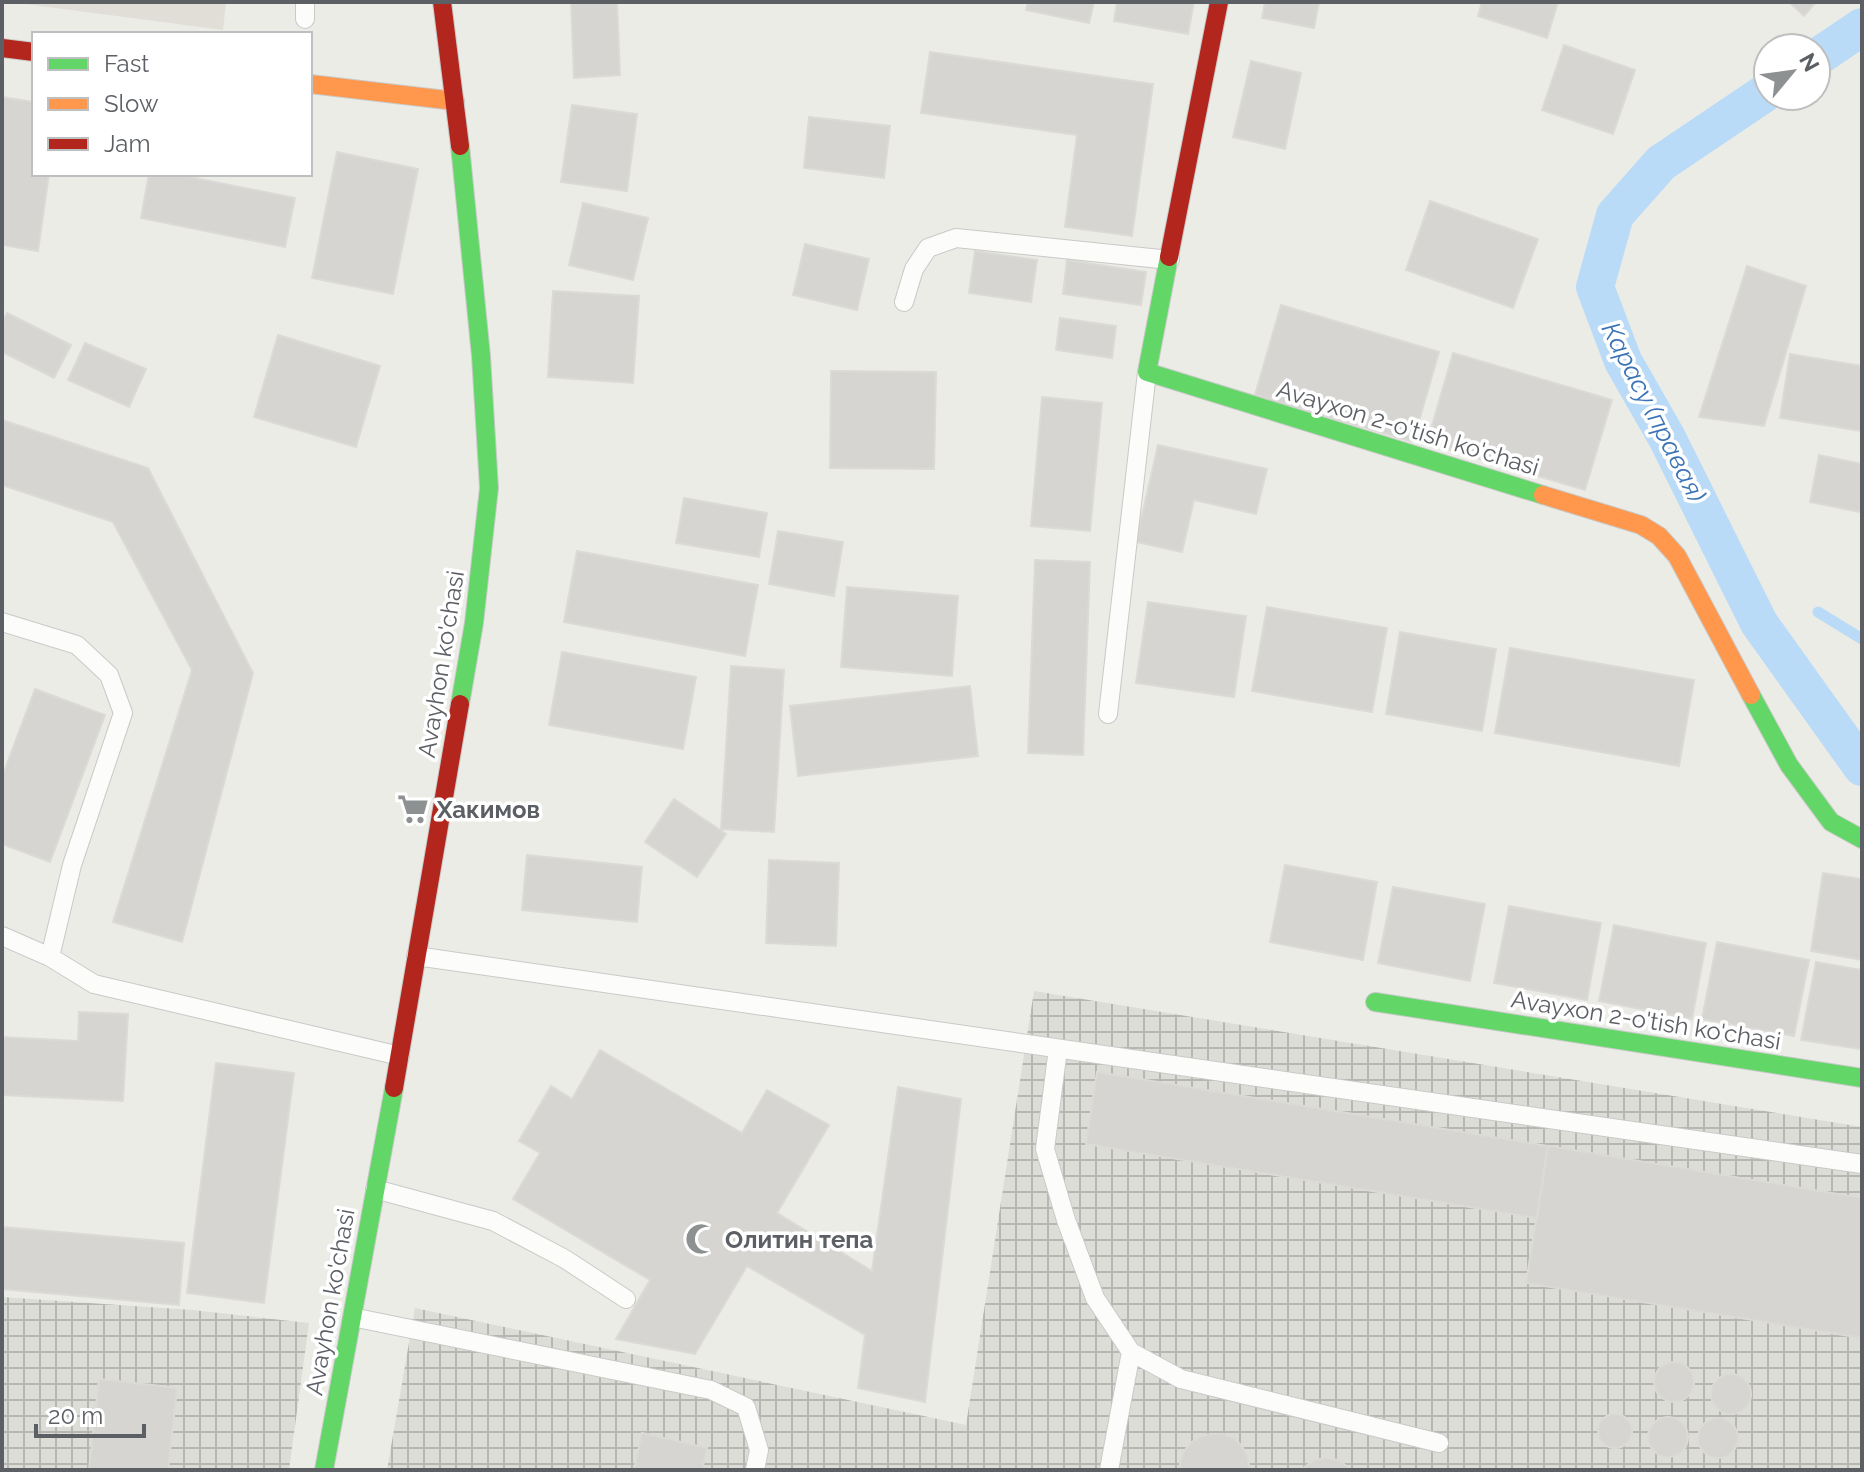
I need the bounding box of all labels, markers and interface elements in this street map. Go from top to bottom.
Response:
legend [32,32,312,176]
north arrow [1752,32,1832,112]
text: Fast [104,49,149,78]
text: N [1794,49,1825,76]
text: Slow [104,89,159,118]
text: Jam [104,129,150,158]
water label: Карасу (правая) [1596,317,1712,507]
street label: Avayxon 2-o'tish ko'chasi [1273,374,1543,482]
street label: Avayhon ko'chasi [412,568,470,760]
supermarket icon: Хакимов [396,792,430,826]
place label: Хакимов [436,795,540,824]
street label: Avayxon 2-o'tish ko'chasi [1509,984,1783,1056]
street label: Avayhon ko'chasi [299,1206,361,1398]
mosque icon: Олитин тепа [684,1222,718,1256]
place label: Олитин тепа [725,1225,874,1254]
scale bar [36,1388,144,1438]
text: 20 m [48,1401,103,1430]

